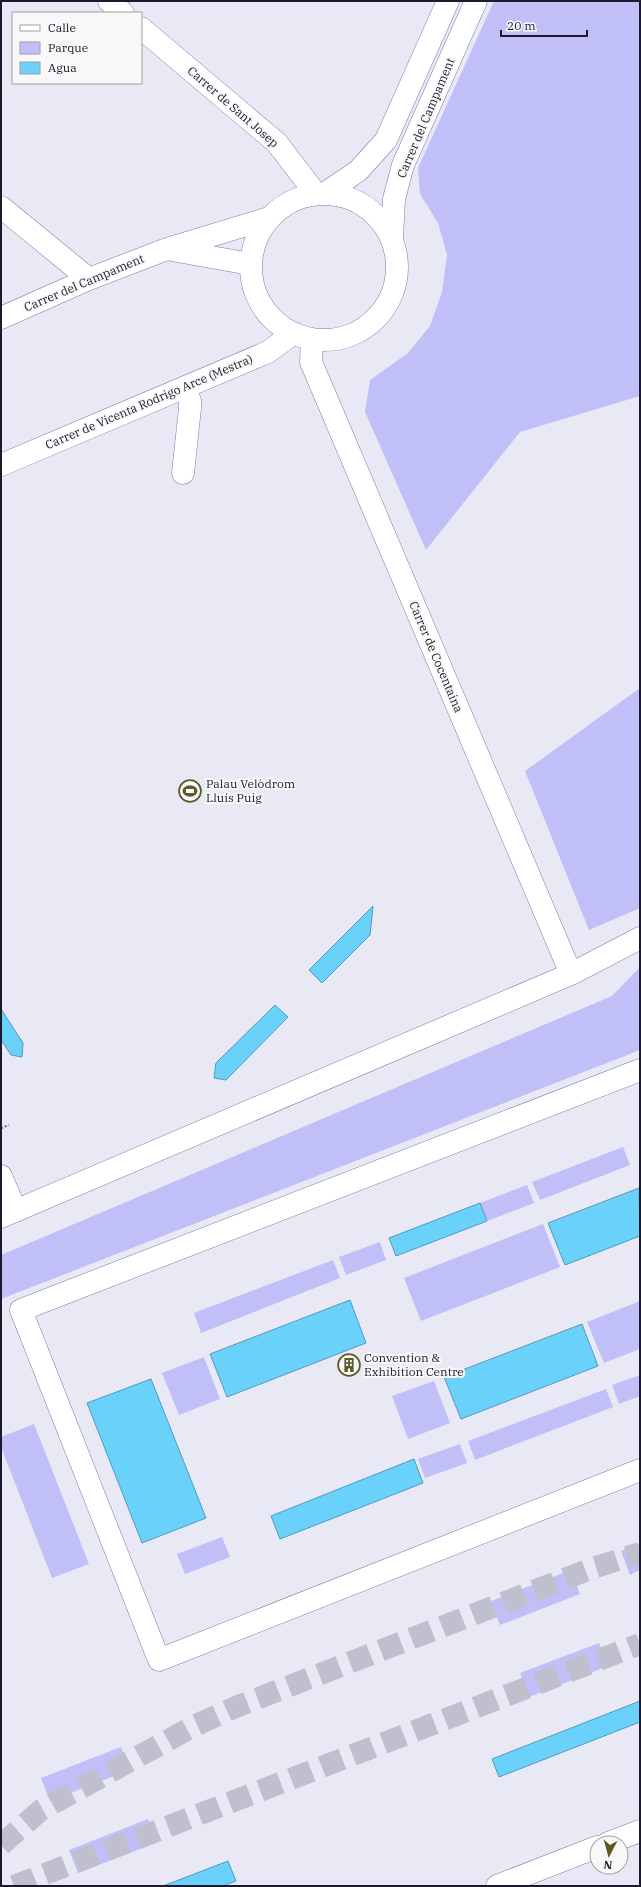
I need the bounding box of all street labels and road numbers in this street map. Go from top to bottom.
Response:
street label: Carrer del Campament [393,56,458,180]
street label: Carrer de Sant Josep [185,63,282,150]
street label: Carrer del Campament [22,250,146,315]
street label: Carrer de Vicenta Rodrigo Arce (Mestra) [43,351,255,452]
street label: Carrer de Cocentaina [406,599,467,715]

